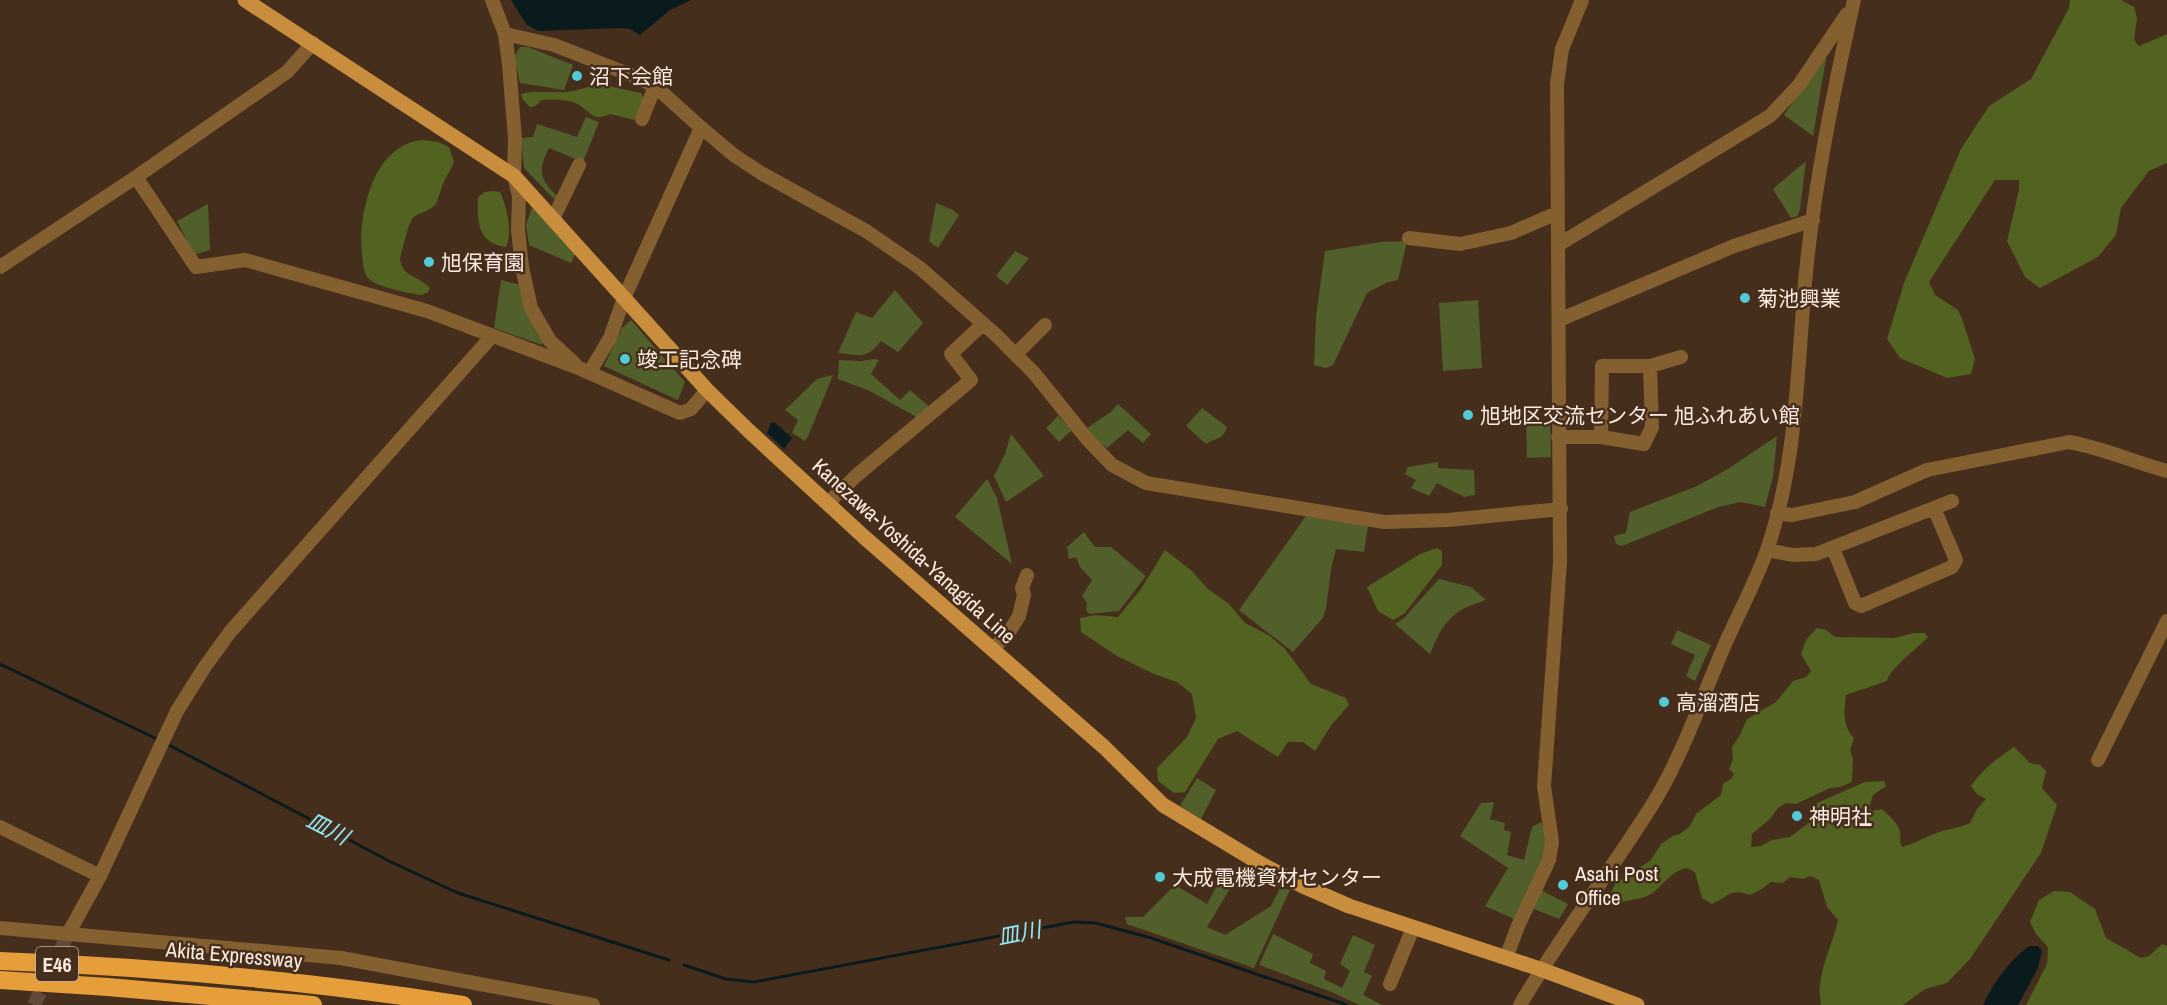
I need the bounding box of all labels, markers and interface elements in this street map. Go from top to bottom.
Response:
place label: 沼下会館 [589,62,673,91]
marker: 沼下会館 [570,69,584,83]
place label: 旭保育園 [441,248,525,277]
marker: 旭保育園 [422,255,436,269]
place label: 菊池興業 [1757,284,1841,313]
marker: 菊池興業 [1738,291,1752,305]
place label: 竣工記念碑 [637,345,742,374]
marker: 竣工記念碑 [618,352,632,366]
place label: 旭地区交流センター 旭ふれあい館 [1480,401,1800,430]
marker: 旭地区交流センター 旭ふれあい館 [1461,408,1475,422]
street label: Kanezawa-Yoshida-Yanagida Line [806,452,1022,650]
place label: 高溜酒店 [1676,688,1760,717]
marker: 高溜酒店 [1657,695,1671,709]
place label: 神明社 [1809,802,1872,831]
water label: 皿川 [302,805,356,852]
marker: 神明社 [1790,809,1804,823]
place label: Asahi Post Office [1574,859,1658,912]
place label: 大成電機資材センター [1172,863,1382,892]
marker: 大成電機資材センター [1153,870,1167,884]
marker: Asahi Post Office [1556,878,1570,892]
water label: 皿川 [995,914,1045,952]
street label: Akita Expressway [164,935,304,975]
road number: E46 [36,947,78,981]

